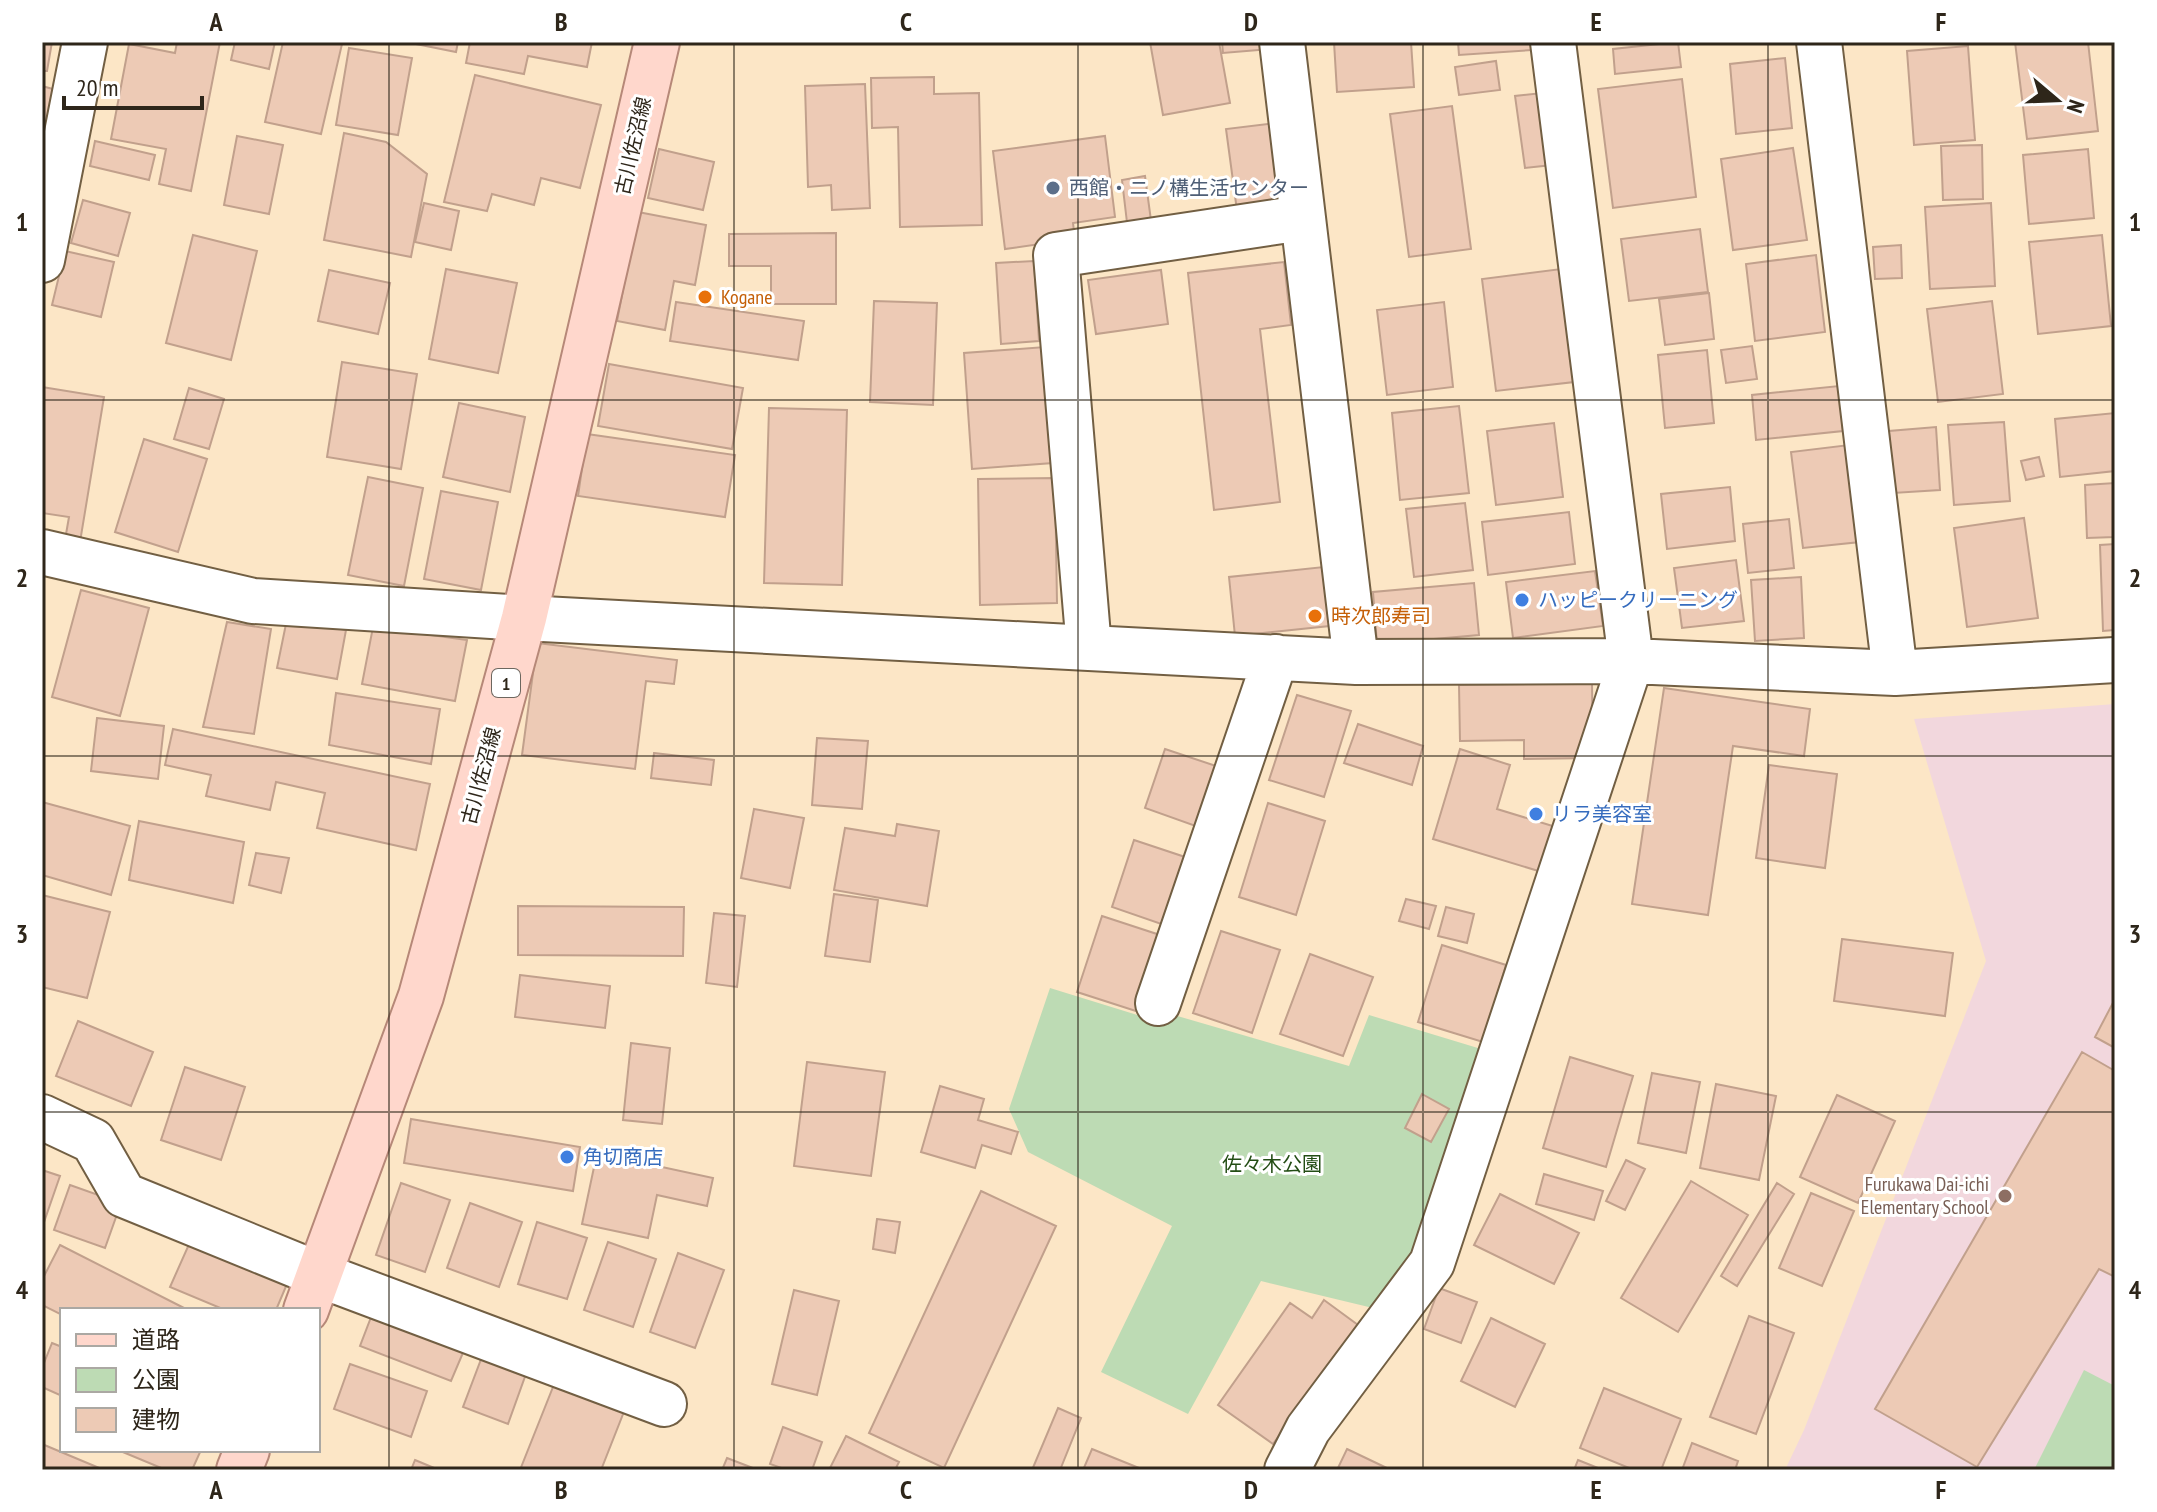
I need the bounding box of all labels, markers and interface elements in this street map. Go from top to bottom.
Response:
text: A [208,5,223,38]
text: B [555,5,568,38]
text: C [900,5,912,38]
text: D [1244,5,1258,38]
text: E [1590,5,1602,38]
text: F [1936,5,1947,38]
scale bar [64,60,202,110]
north arrow [2017,60,2097,140]
text: 20 m [76,72,118,103]
street label: 古川佐沼線 [609,94,657,198]
text: N [2061,96,2091,117]
place label: 西館・ニノ構生活センター [1069,175,1309,201]
marker: 西館・ニノ構生活センター [1044,179,1062,197]
text: 1 [16,205,28,238]
text: 1 [2129,205,2141,238]
place label: Kogane [721,284,772,310]
marker: Kogane [696,288,714,306]
text: 2 [16,561,28,594]
text: 2 [2129,561,2141,594]
place label: ハッピークリーニング [1538,587,1738,613]
marker: ハッピークリーニング [1513,591,1531,609]
place label: 時次郎寿司 [1331,603,1431,629]
marker: 時次郎寿司 [1306,607,1324,625]
road number: 1 [492,669,520,697]
street label: 古川佐沼線 [456,724,506,828]
place label: リラ美容室 [1552,801,1652,827]
marker: リラ美容室 [1527,805,1545,823]
text: 3 [16,917,28,950]
text: 3 [2129,917,2141,950]
place label: 角切商店 [583,1144,663,1170]
marker: 角切商店 [558,1148,576,1166]
park label: 佐々木公園 [1222,1151,1322,1177]
place label: Furukawa Dai-ichi Elementary School [1861,1171,1989,1220]
marker: Furukawa Dai-ichi Elementary School [1996,1187,2014,1205]
text: 4 [16,1273,29,1306]
text: 4 [2129,1273,2142,1306]
legend [60,1308,320,1452]
text: 道路 [132,1324,180,1355]
text: 公園 [132,1364,180,1395]
text: 建物 [132,1404,180,1435]
text: A [208,1473,223,1506]
text: B [555,1473,568,1506]
text: C [900,1473,912,1506]
text: D [1244,1473,1258,1506]
text: E [1590,1473,1602,1506]
text: F [1936,1473,1947,1506]

